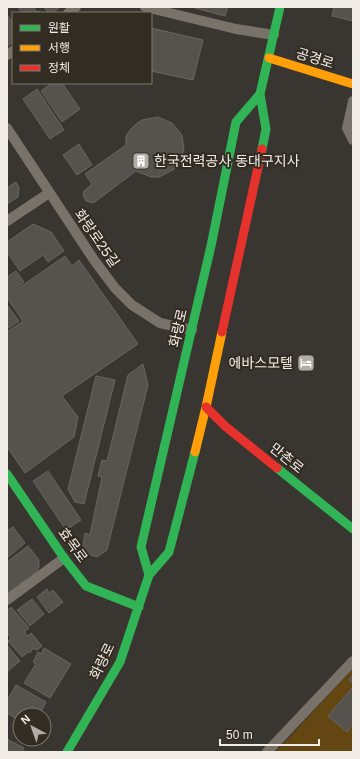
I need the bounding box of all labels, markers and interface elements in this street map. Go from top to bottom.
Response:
legend [12,12,152,84]
text: 원활 [48,21,70,35]
text: 서행 [48,41,70,55]
street label: 공경로 [294,45,336,71]
text: 정체 [48,61,70,75]
building icon: 한국전력공사 동대구지사 [131,151,151,171]
place label: 한국전력공사 동대구지사 [154,153,300,169]
street label: 화랑로25길 [71,206,123,270]
street label: 화랑로 [166,307,190,349]
hotel icon: 에바스모텔 [296,353,316,373]
place label: 에바스모텔 [229,355,293,371]
street label: 만촌로 [267,440,307,476]
street label: 효목로 [55,525,91,565]
street label: 화랑로 [86,640,118,682]
north arrow [12,707,52,747]
text: N [19,712,32,727]
scale bar [220,721,319,747]
text: 50 m [226,728,253,742]

